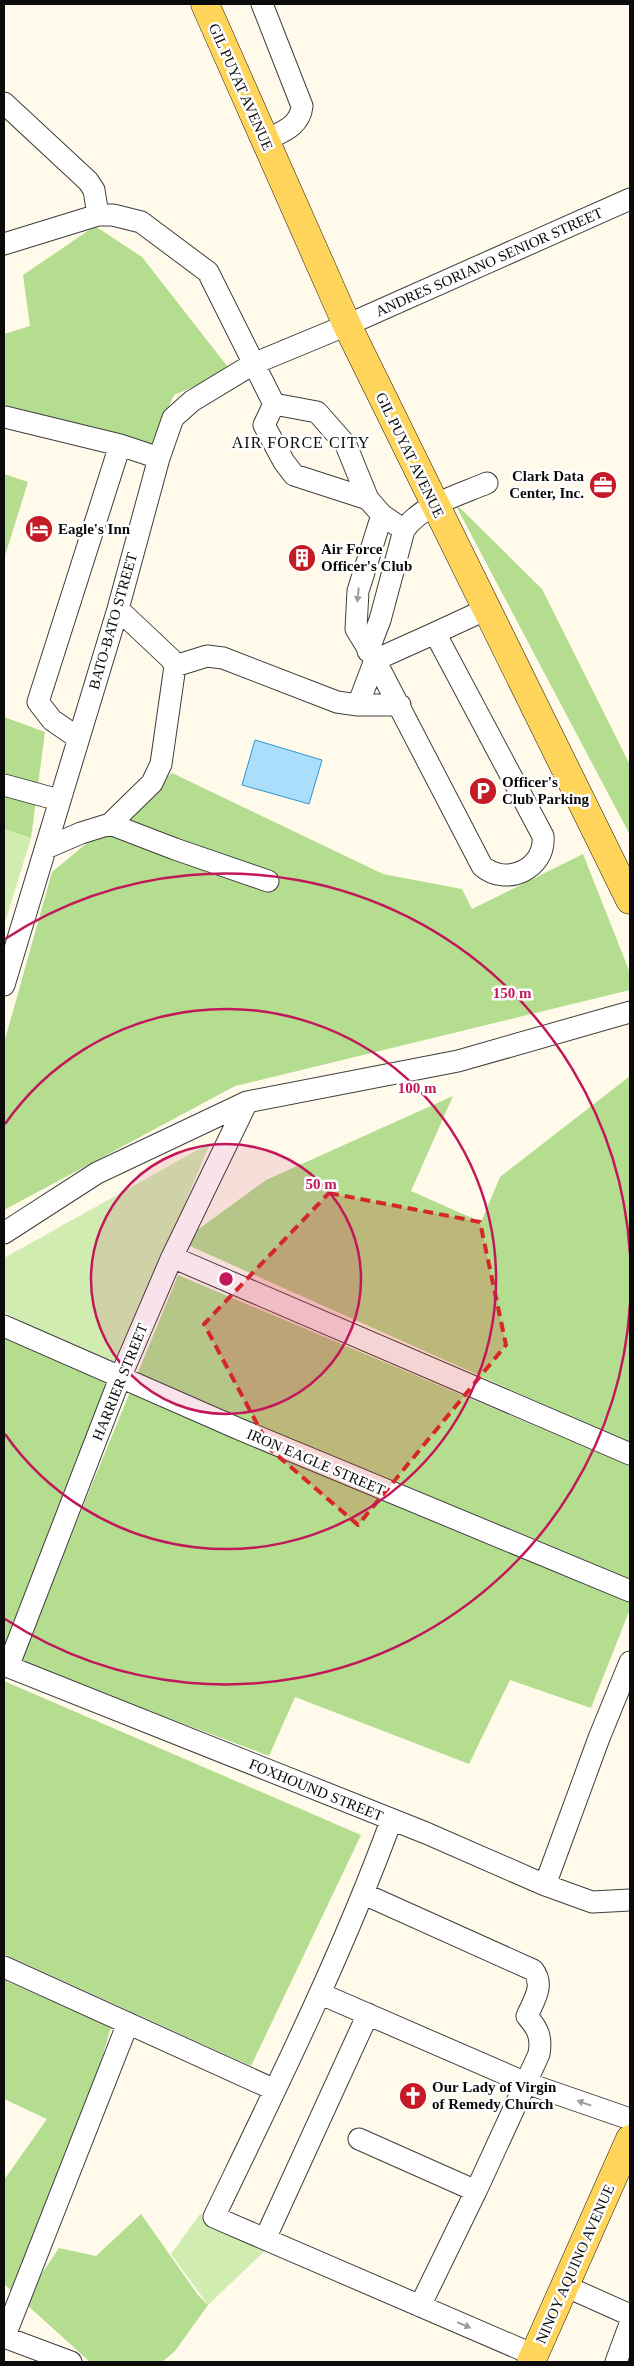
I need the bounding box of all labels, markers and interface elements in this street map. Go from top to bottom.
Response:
street label: GIL PUYAT AVENUE [206,21,276,153]
street label: ANDRES SORIANO SENIOR STREET [373,204,605,320]
street label: GIL PUYAT AVENUE [373,390,447,520]
district label: AIR FORCE CITY [232,434,370,451]
place label: Clark Data Center, Inc. [509,468,584,501]
office icon: Clark Data Center, Inc. [588,470,618,500]
hotel icon: Eagle's Inn [24,514,54,544]
place label: Eagle's Inn [58,521,131,537]
place label: Air Force Officer's Club [321,541,412,574]
building icon: Air Force Officer's Club [287,543,317,573]
street label: BATO-BATO STREET [86,551,140,691]
one-way arrow [354,588,362,604]
place label: Officer's Club Parking [502,774,590,807]
parking icon: Officer's Club Parking [468,776,498,806]
text: 150 m [493,985,532,1001]
text: 100 m [398,1080,437,1096]
text: 50 m [305,1176,337,1192]
centre of rings [217,1270,235,1288]
street label: HARRIER STREET [89,1321,151,1443]
street label: IRON EAGLE STREET [245,1426,387,1498]
street label: FOXHOUND STREET [247,1756,385,1824]
place label: Our Lady of Virgin of Remedy Church [432,2079,557,2112]
church icon: Our Lady of Virgin of Remedy Church [398,2081,428,2111]
one-way arrow [576,2099,591,2107]
street label: NINOY AQUINO AVENUE [533,2182,617,2346]
one-way arrow [457,2322,471,2330]

